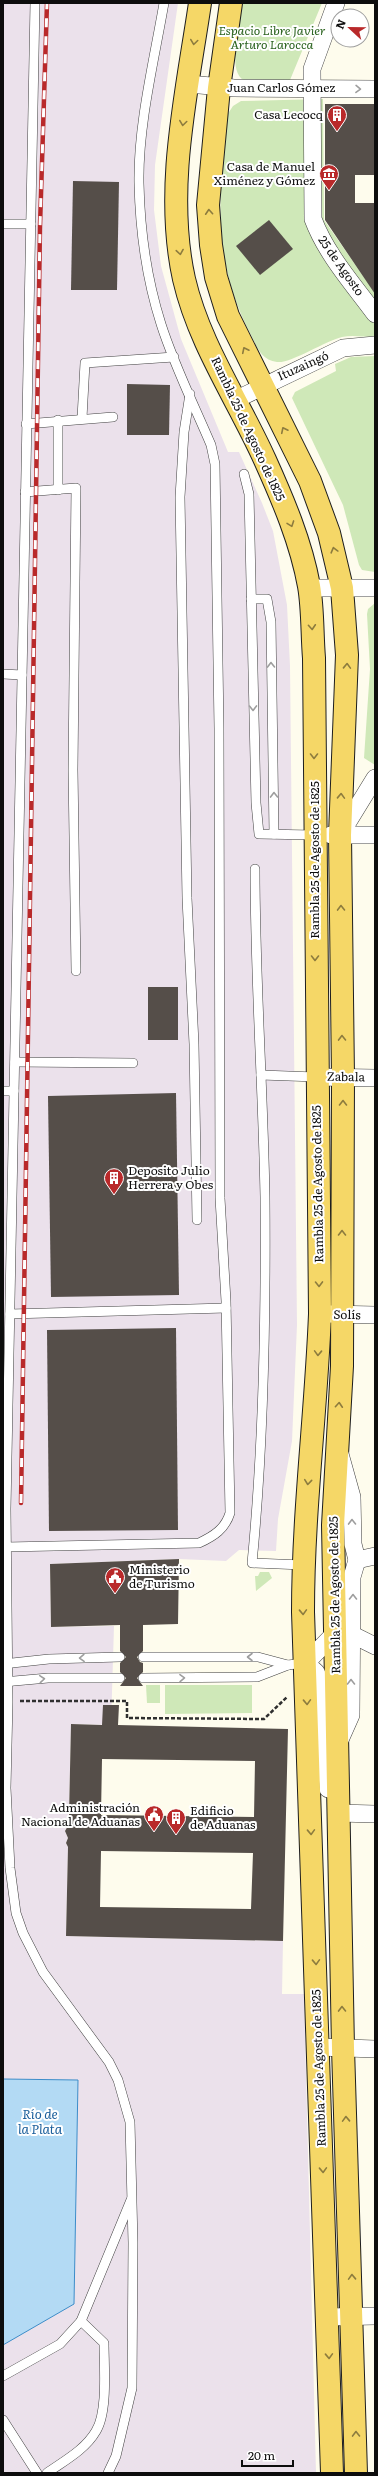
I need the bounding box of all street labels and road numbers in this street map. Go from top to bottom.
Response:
street label: Juan Carlos Gómez [227,78,336,96]
street label: 25 de Agosto [314,232,369,299]
street label: Ituzaingó [274,346,331,384]
street label: Rambla 25 de Agosto de 1825 [207,353,290,504]
street label: Rambla 25 de Agosto de 1825 [305,781,323,939]
street label: Zabala [327,1067,366,1085]
street label: Rambla 25 de Agosto de 1825 [307,1105,327,1263]
street label: Solís [333,1305,361,1323]
street label: Rambla 25 de Agosto de 1825 [324,1516,344,1674]
street label: Rambla 25 de Agosto de 1825 [306,1989,330,2147]

